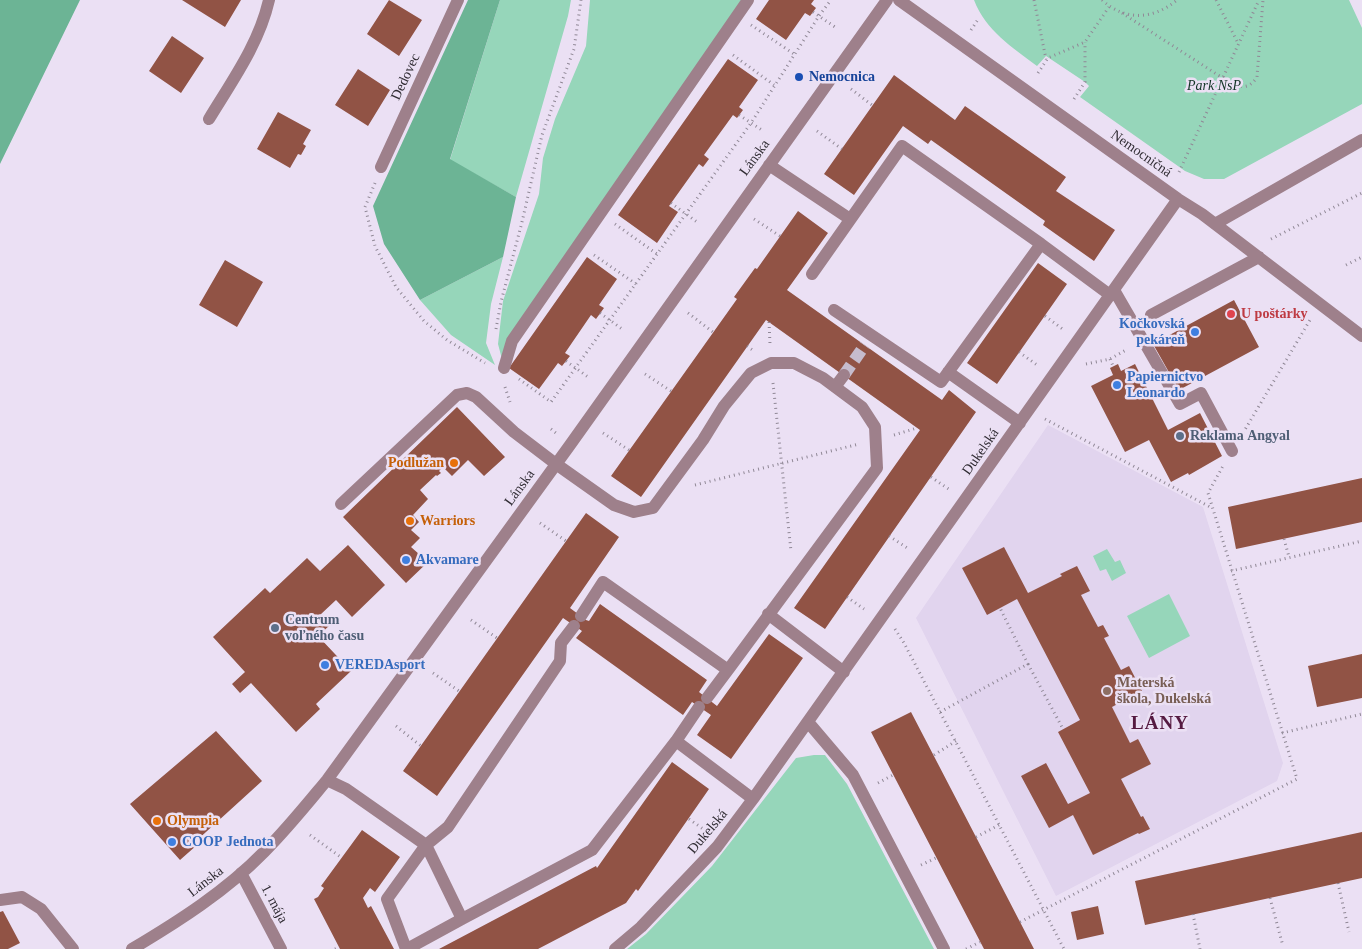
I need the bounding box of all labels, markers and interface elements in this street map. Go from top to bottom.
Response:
street label: Dedovec [388,51,424,103]
place label: Nemocnica [809,69,875,85]
marker: Nemocnica [793,71,805,83]
park label: Park NsP [1187,78,1241,94]
street label: Nemocničná [1107,127,1175,181]
street label: Lánska [736,137,774,179]
place label: U poštárky [1241,306,1308,322]
marker: U poštárky [1225,308,1237,320]
place label: Kočkovská pekáreň [1119,316,1185,348]
marker: Kočkovská pekáreň [1189,326,1201,338]
place label: Papiernictvo Leonardo [1127,369,1203,402]
marker: Papiernictvo Leonardo [1111,379,1123,391]
street label: Dukelská [959,426,1003,478]
place label: Reklama Angyal [1190,428,1290,444]
marker: Reklama Angyal [1174,430,1186,442]
place label: Podlužan [388,455,444,471]
marker: Podlužan [448,457,460,469]
street label: Lánska [501,467,539,509]
place label: Warriors [420,513,475,529]
marker: Warriors [404,515,416,527]
place label: Akvamare [416,552,479,568]
marker: Akvamare [400,554,412,566]
place label: Centrum voľného času [285,612,364,644]
marker: Centrum voľného času [269,622,281,634]
place label: VEREDAsport [335,657,425,673]
marker: VEREDAsport [319,659,331,671]
place label: Materská škola, Dukelská [1117,675,1211,708]
marker: Materská škola, Dukelská [1101,685,1113,697]
district label: LÁNY [1131,713,1189,735]
street label: Dukelská [685,806,731,858]
place label: Olympia [167,813,219,829]
marker: Olympia [151,815,163,827]
place label: COOP Jednota [182,834,273,850]
marker: COOP Jednota [166,836,178,848]
street label: Lánska [185,863,227,901]
street label: 1. mája [257,882,291,926]

